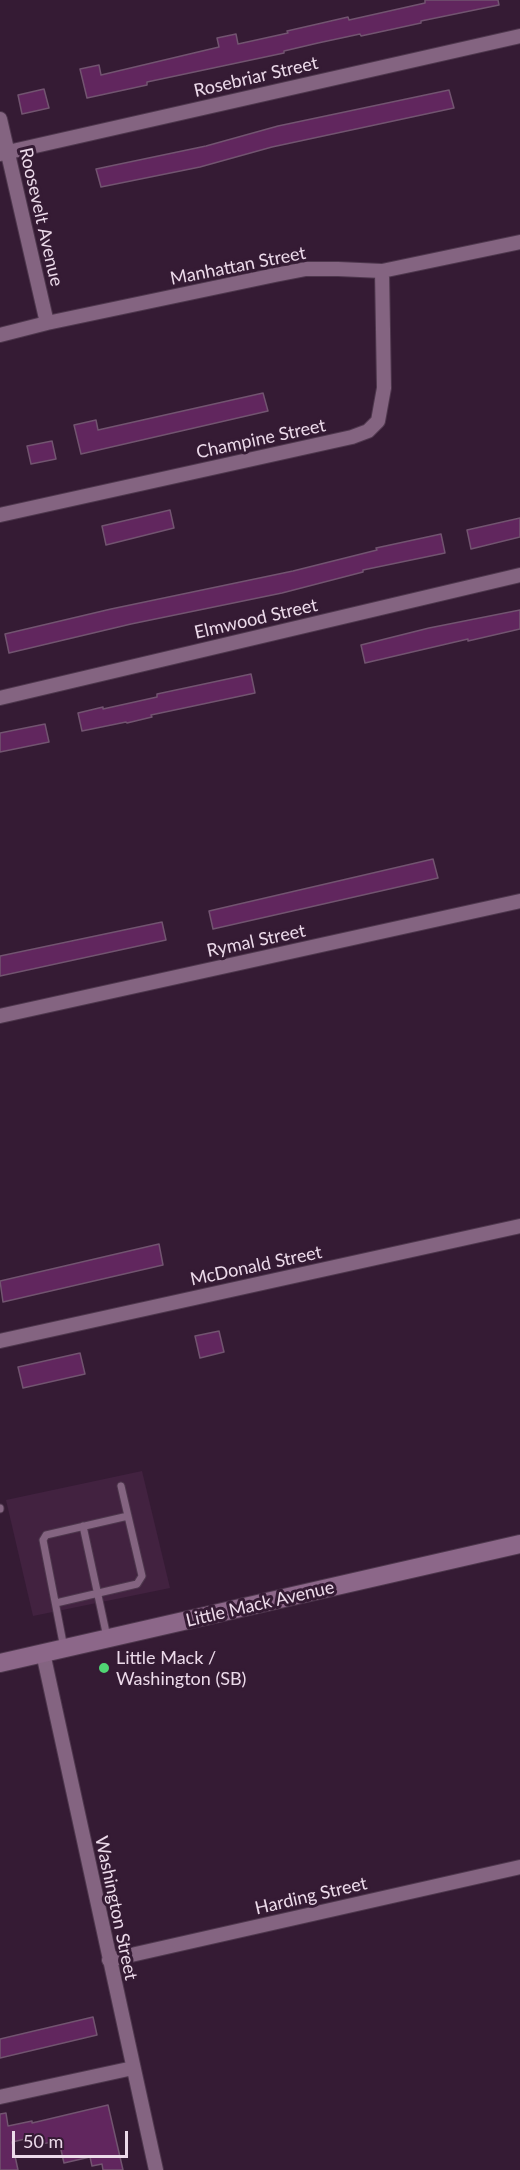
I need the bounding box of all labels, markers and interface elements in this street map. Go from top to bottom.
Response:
street label: Rosebriar Street [192,52,320,102]
street label: Roosevelt Avenue [15,146,67,288]
street label: Manhattan Street [168,242,308,290]
street label: Champine Street [194,415,328,463]
street label: Elmwood Street [192,594,320,644]
street label: Rymal Street [205,920,307,962]
street label: McDonald Street [188,1242,324,1290]
street label: Little Mack Avenue [184,1576,336,1632]
place label: Little Mack / Washington (SB) [116,1647,246,1690]
marker: Little Mack / Washington (SB) [97,1661,111,1675]
street label: Washington Street [90,1834,142,1982]
street label: Harding Street [253,1873,369,1919]
scale bar [15,2119,130,2157]
text: 50 m [23,2130,63,2152]

